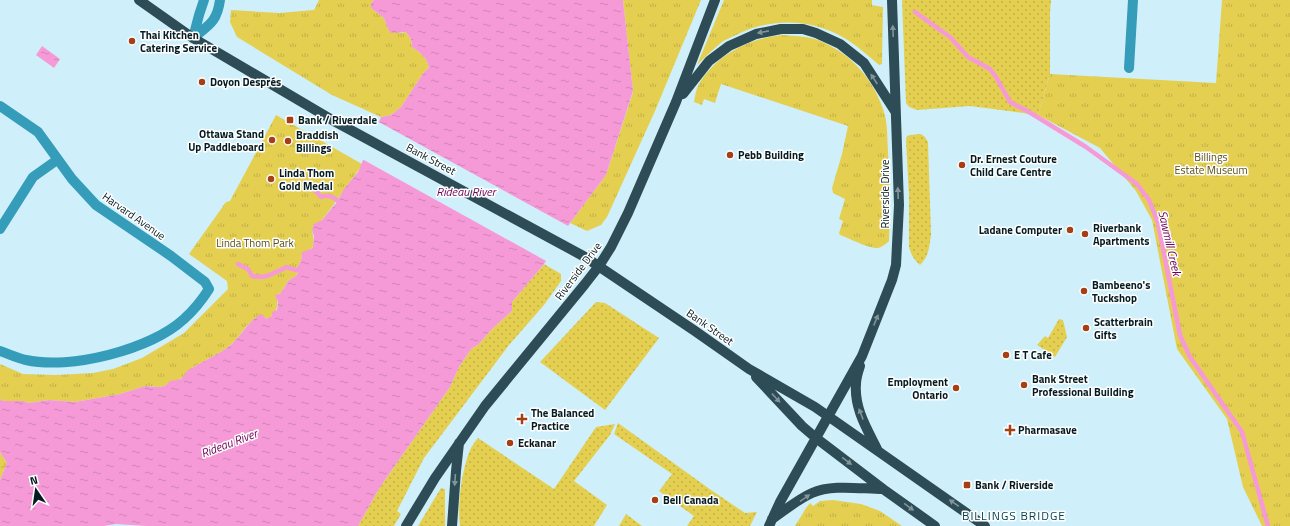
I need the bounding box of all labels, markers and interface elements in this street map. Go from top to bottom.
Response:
one-way arrow [889,25,896,37]
place label: Thai Kitchen Catering Service [140,27,217,56]
one-way arrow [757,30,769,36]
marker: Thai Kitchen Catering Service [127,36,137,46]
place label: Doyon Després [210,74,281,90]
one-way arrow [870,74,878,84]
marker: Doyon Després [197,77,207,87]
place label: Bank / Riverdale [298,112,377,128]
marker: Bank / Riverdale [285,115,295,125]
place label: Ottawa Stand Up Paddleboard [188,126,264,155]
place label: Braddish Billings [296,127,339,156]
marker: Ottawa Stand Up Paddleboard [267,135,277,145]
marker: Braddish Billings [283,136,293,146]
street label: Bank Street [403,139,459,179]
place label: Pebb Building [738,147,804,163]
park label: Billings Estate Museum [1174,149,1248,178]
marker: Pebb Building [725,150,735,160]
place label: Dr. Ernest Couture Child Care Centre [970,151,1057,180]
street label: Riverside Drive [877,159,893,229]
marker: Dr. Ernest Couture Child Care Centre [957,160,967,170]
place label: Linda Thom Gold Medal [279,165,334,194]
marker: Linda Thom Gold Medal [266,174,276,184]
water label: Rideau River [436,182,498,201]
one-way arrow [895,187,902,199]
street label: Harvard Avenue [99,188,169,244]
water label: Sawmill Creek [1153,208,1187,279]
place label: Riverbank Apartments [1093,220,1149,249]
place label: Ladane Computer [979,222,1062,238]
marker: Ladane Computer [1065,225,1075,235]
marker: Riverbank Apartments [1080,229,1090,239]
park label: Linda Thom Park [216,235,294,251]
street label: Riverside Drive [551,238,605,303]
place label: Bambeeno's Tuckshop [1092,277,1150,306]
marker: Bambeeno's Tuckshop [1079,286,1089,296]
street label: Bank Street [683,305,737,349]
one-way arrow [874,313,880,325]
place label: Scatterbrain Gifts [1094,314,1153,343]
marker: Scatterbrain Gifts [1081,323,1091,333]
place label: E T Cafe [1014,347,1052,363]
marker: E T Cafe [1001,350,1011,360]
place label: Bank Street Professional Building [1032,371,1134,400]
place label: Employment Ontario [888,374,948,403]
marker: Bank Street Professional Building [1019,380,1029,390]
marker: Employment Ontario [951,383,961,393]
one-way arrow [771,393,781,403]
place label: The Balanced Practice [531,405,594,434]
one-way arrow [857,407,863,419]
marker: The Balanced Practice [516,413,528,425]
place label: Pharmasave [1018,422,1077,438]
water label: Rideau River [198,423,262,462]
marker: Pharmasave [1005,425,1015,435]
place label: Eckanar [518,435,556,451]
marker: Eckanar [505,438,515,448]
one-way arrow [841,457,852,465]
north arrow [16,470,56,510]
text: N [28,472,39,489]
one-way arrow [451,474,458,486]
place label: Bank / Riverside [975,477,1054,493]
marker: Bank / Riverside [962,480,972,490]
place label: Bell Canada [663,492,719,508]
one-way arrow [799,494,811,501]
marker: Bell Canada [650,495,660,505]
one-way arrow [948,499,959,507]
one-way arrow [904,503,915,512]
district label: BILLINGS BRIDGE [962,506,1066,525]

